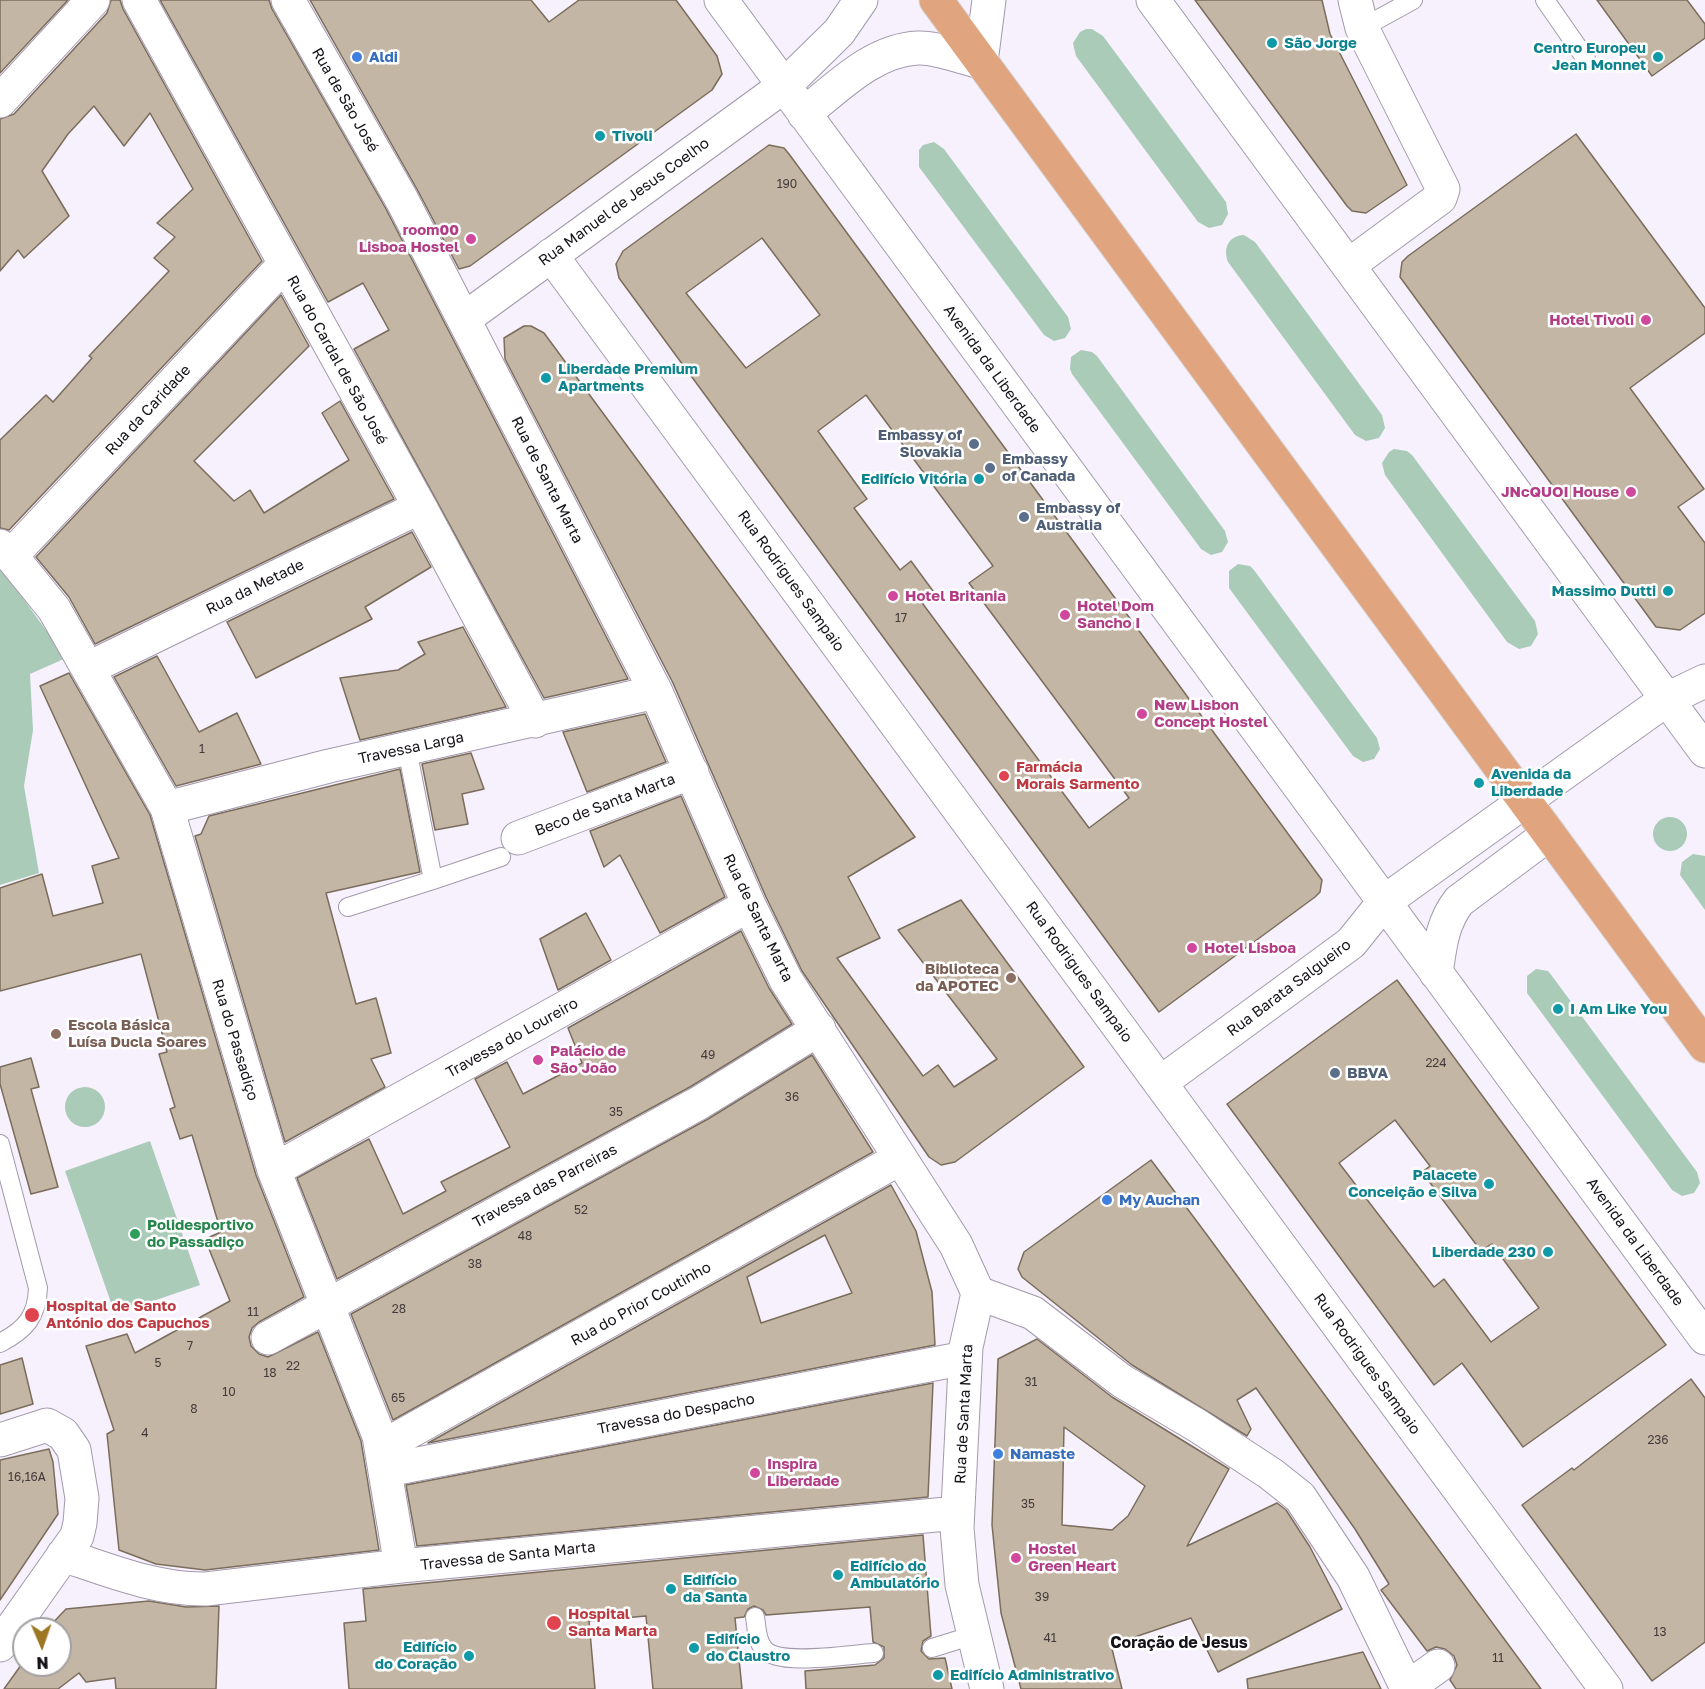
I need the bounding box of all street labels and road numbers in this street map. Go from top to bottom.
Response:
street label: Rua de São José [308,45,382,155]
street label: Rua Manuel de Jesus Coelho [535,134,713,270]
street label: Rua do Cardal de São José [283,272,391,448]
street label: Avenida da Liberdade [939,301,1045,437]
street label: Rua da Caridade [102,361,194,459]
street label: Rua de Santa Marta [507,413,587,547]
street label: Rua Rodrigues Sampaio [734,507,848,655]
street label: Rua da Metade [203,556,307,618]
street label: Travessa Larga [357,728,465,768]
street label: Beco de Santa Marta [532,770,678,840]
street label: Rua de Santa Marta [719,851,797,985]
street label: Rua Rodrigues Sampaio [1022,898,1136,1046]
street label: Rua Barata Salgueiro [1224,936,1354,1040]
street label: Rua do Passadiço [208,977,262,1103]
street label: Travessa do Loureiro [443,994,581,1082]
street label: Travessa das Parreiras [470,1140,620,1232]
street label: Avenida da Liberdade [1582,1174,1688,1310]
street label: Rua do Prior Coutinho [568,1258,714,1350]
street label: Rua Rodrigues Sampaio [1310,1290,1424,1438]
street label: Rua de Santa Marta [951,1344,977,1484]
street label: Travessa do Despacho [596,1390,756,1438]
street label: Travessa de Santa Marta [420,1538,596,1574]

